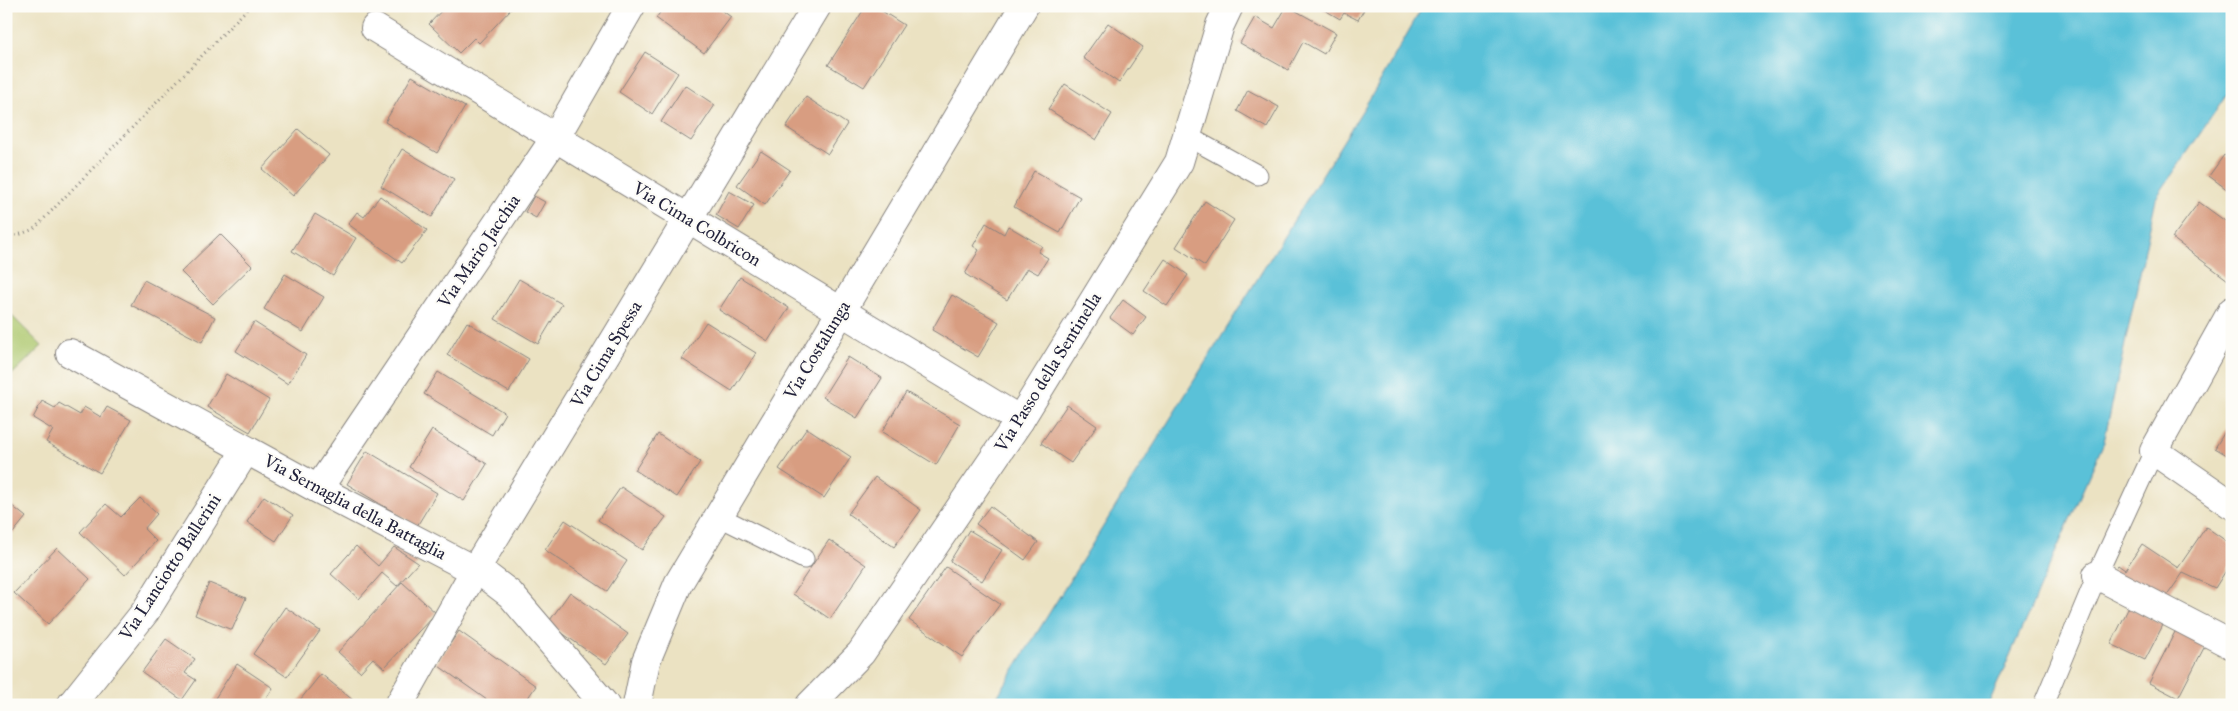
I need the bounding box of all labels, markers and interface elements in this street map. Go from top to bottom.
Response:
street label: Via Cima Colbricon [628,176,765,271]
street label: Via Mario Jacchia [432,190,526,313]
street label: Via Passo della Sentinella [989,288,1106,457]
street label: Via Cima Spessa [565,296,647,412]
street label: Via Costalunga [778,296,856,405]
street label: Via Sernaglia della Battaglia [258,449,451,566]
street label: Via Lanciotto Ballerini [114,490,226,645]

